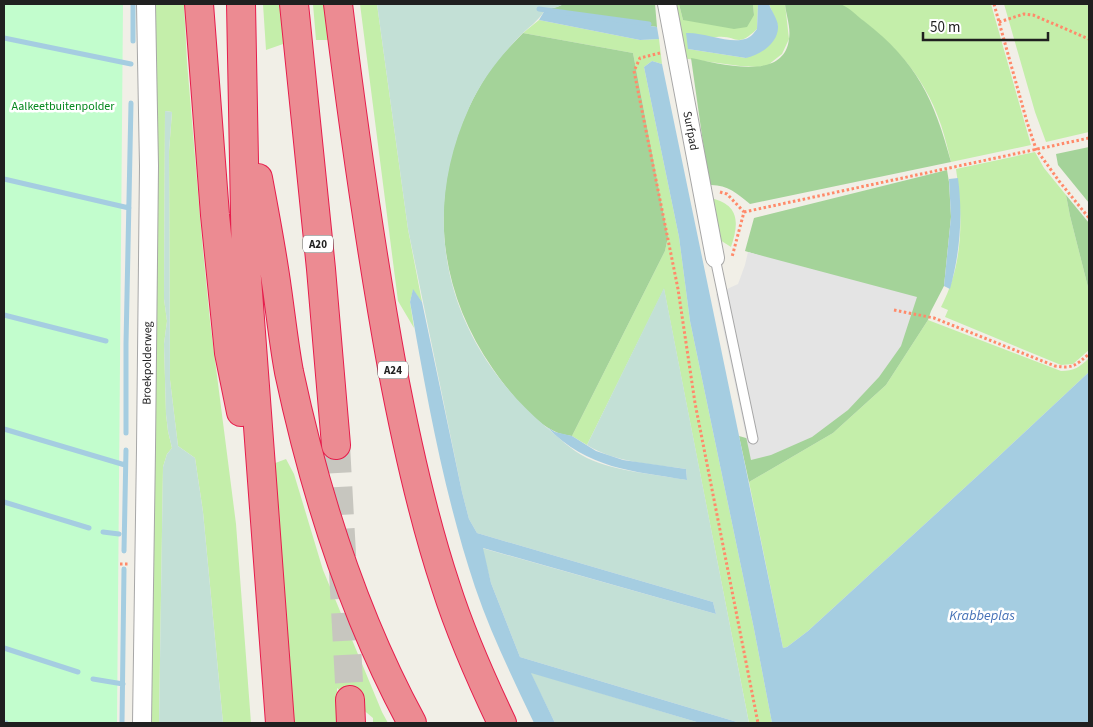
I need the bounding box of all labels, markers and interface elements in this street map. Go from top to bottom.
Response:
scale bar [923,10,1048,42]
text: 50 m [930,17,960,38]
park label: Aalkeetbuitenpolder [12,98,115,115]
street label: Surfpad [679,110,703,152]
road number: A20 [303,235,333,252]
street label: Broekpolderweg [138,321,156,405]
road number: A24 [378,362,408,378]
water label: Krabbeplas [949,606,1015,626]

